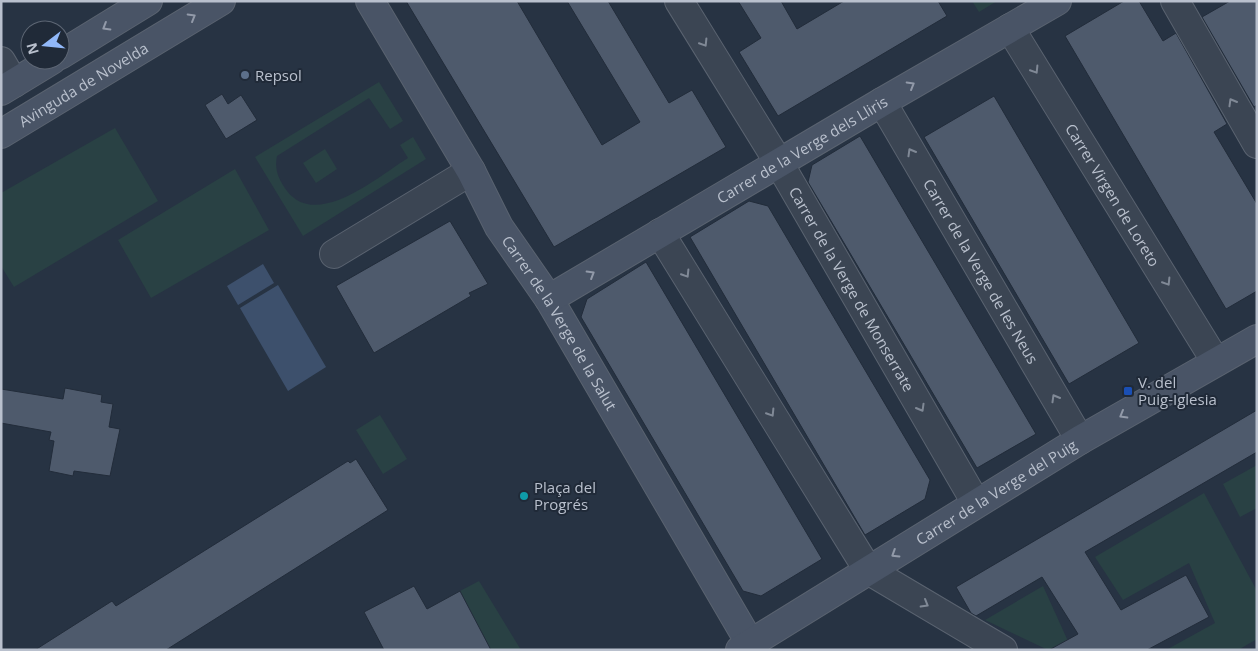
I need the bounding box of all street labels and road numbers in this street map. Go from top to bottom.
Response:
street label: Avinguda de Novelda [15,37,149,131]
street label: Carrer de la Verge dels Lliris [713,91,891,208]
street label: Carrer Virgen de Loreto [1061,120,1165,270]
street label: Carrer de la Verge de les Neus [919,175,1043,367]
street label: Carrer de la Verge de Monserrate [785,183,919,395]
street label: Carrer de la Verge de la Salut [498,231,622,414]
street label: Carrer de la Verge del Puig [912,435,1080,549]

